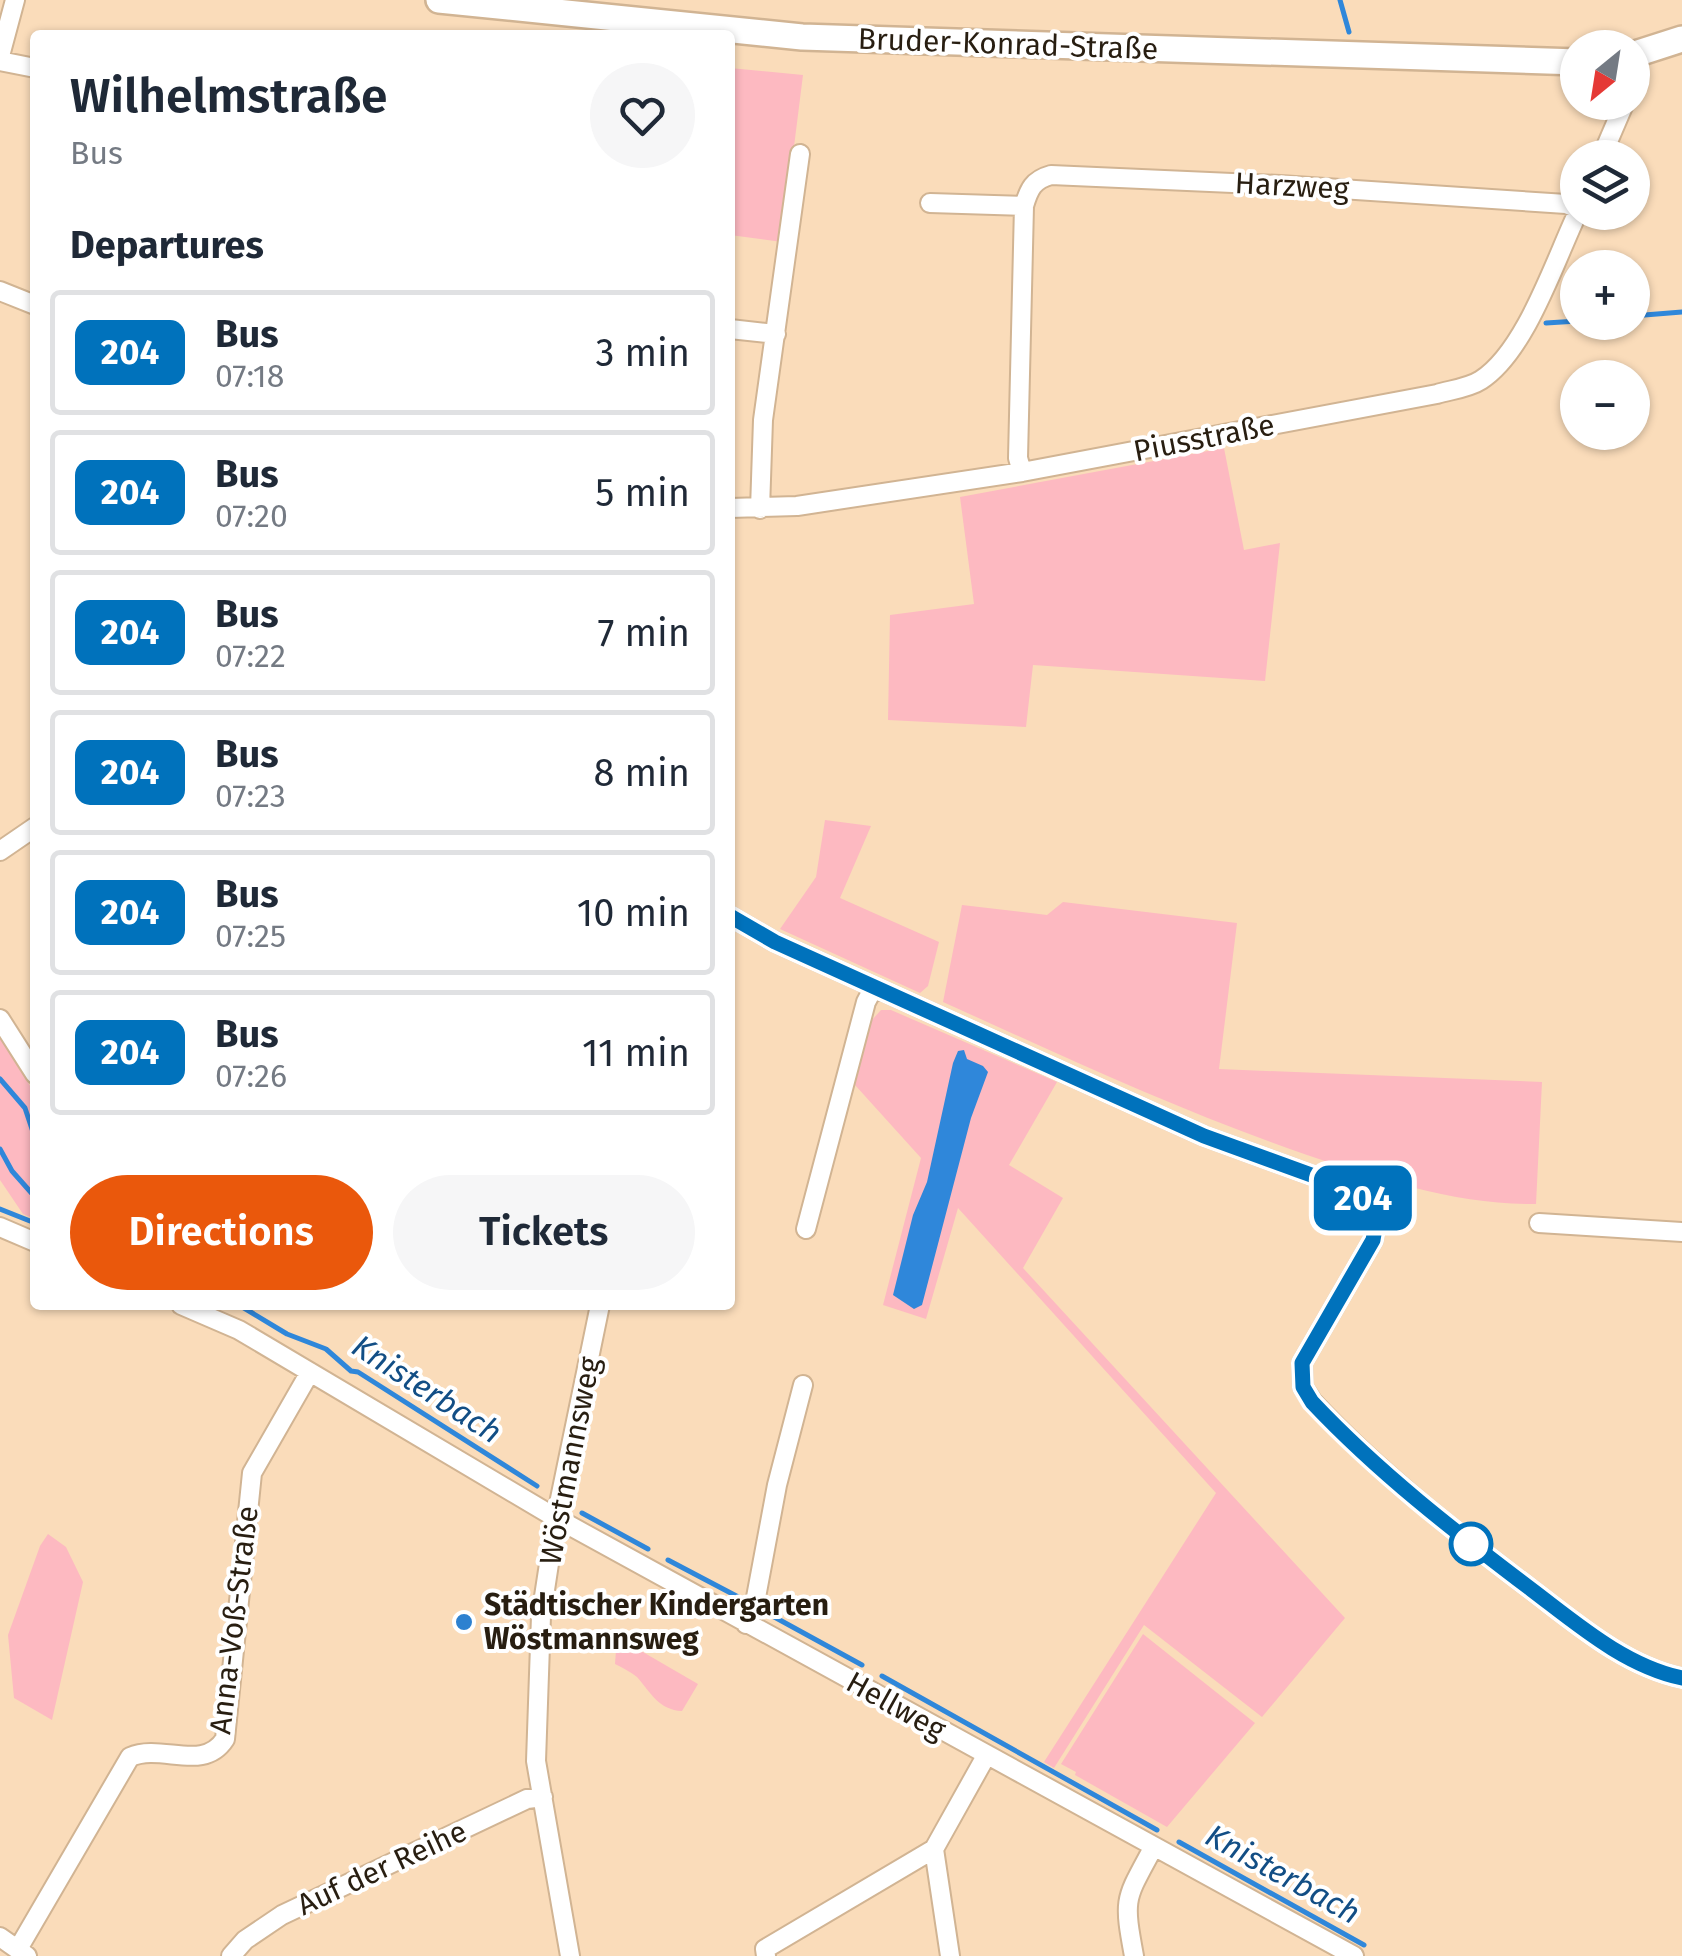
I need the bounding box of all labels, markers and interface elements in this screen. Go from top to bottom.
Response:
street label: Bruder-Konrad-Straße [857,21,1159,67]
north arrow [1560,30,1650,120]
map controls [1560,30,1650,450]
button: heart [590,63,695,168]
text: Wilhelmstraße [70,67,388,125]
text: Bus [70,134,123,172]
button: layers [1560,140,1650,230]
street label: Harzweg [1234,165,1351,207]
text: Departures [70,222,264,268]
button: + [1560,250,1650,340]
text: Bus [215,311,279,357]
text: 3 min [595,330,690,376]
text: 204 [101,331,159,373]
text: 07:18 [215,357,284,395]
button: − [1560,360,1650,450]
street label: Piusstraße [1130,407,1278,469]
text: Bus [215,451,279,497]
text: 5 min [595,470,690,516]
text: 204 [101,471,159,513]
text: 07:20 [215,497,288,535]
text: Bus [215,591,279,637]
text: 7 min [598,610,690,656]
text: 204 [101,611,159,653]
text: 07:22 [215,637,286,675]
text: Bus [215,731,279,777]
text: 8 min [593,750,690,796]
text: 204 [101,751,159,793]
text: 07:23 [215,777,286,815]
text: Bus [215,871,279,917]
text: 10 min [577,890,690,936]
text: 204 [101,891,159,933]
text: 07:25 [215,917,286,955]
text: Bus [215,1011,279,1057]
text: 11 min [582,1030,690,1076]
text: 204 [101,1031,159,1073]
text: 07:26 [215,1057,287,1095]
line badge: 204 [1306,1166,1420,1230]
button: Directions [70,1175,373,1290]
button: Tickets [393,1175,695,1290]
text: 204 [1334,1177,1392,1219]
water label: Knisterbach [345,1327,509,1451]
street label: Wöstmannsweg [532,1353,608,1568]
street label: Anna-Voß-Straße [202,1504,266,1736]
unlabelled marker [1450,1523,1492,1565]
place label: Städtischer Kindergarten Wöstmannsweg [484,1587,829,1657]
marker: Städtischer Kindergarten Wöstmannsweg [453,1611,475,1633]
street label: Hellweg [840,1664,952,1748]
street label: Auf der Reihe [292,1813,472,1923]
water label: Knisterbach [1199,1816,1367,1932]

